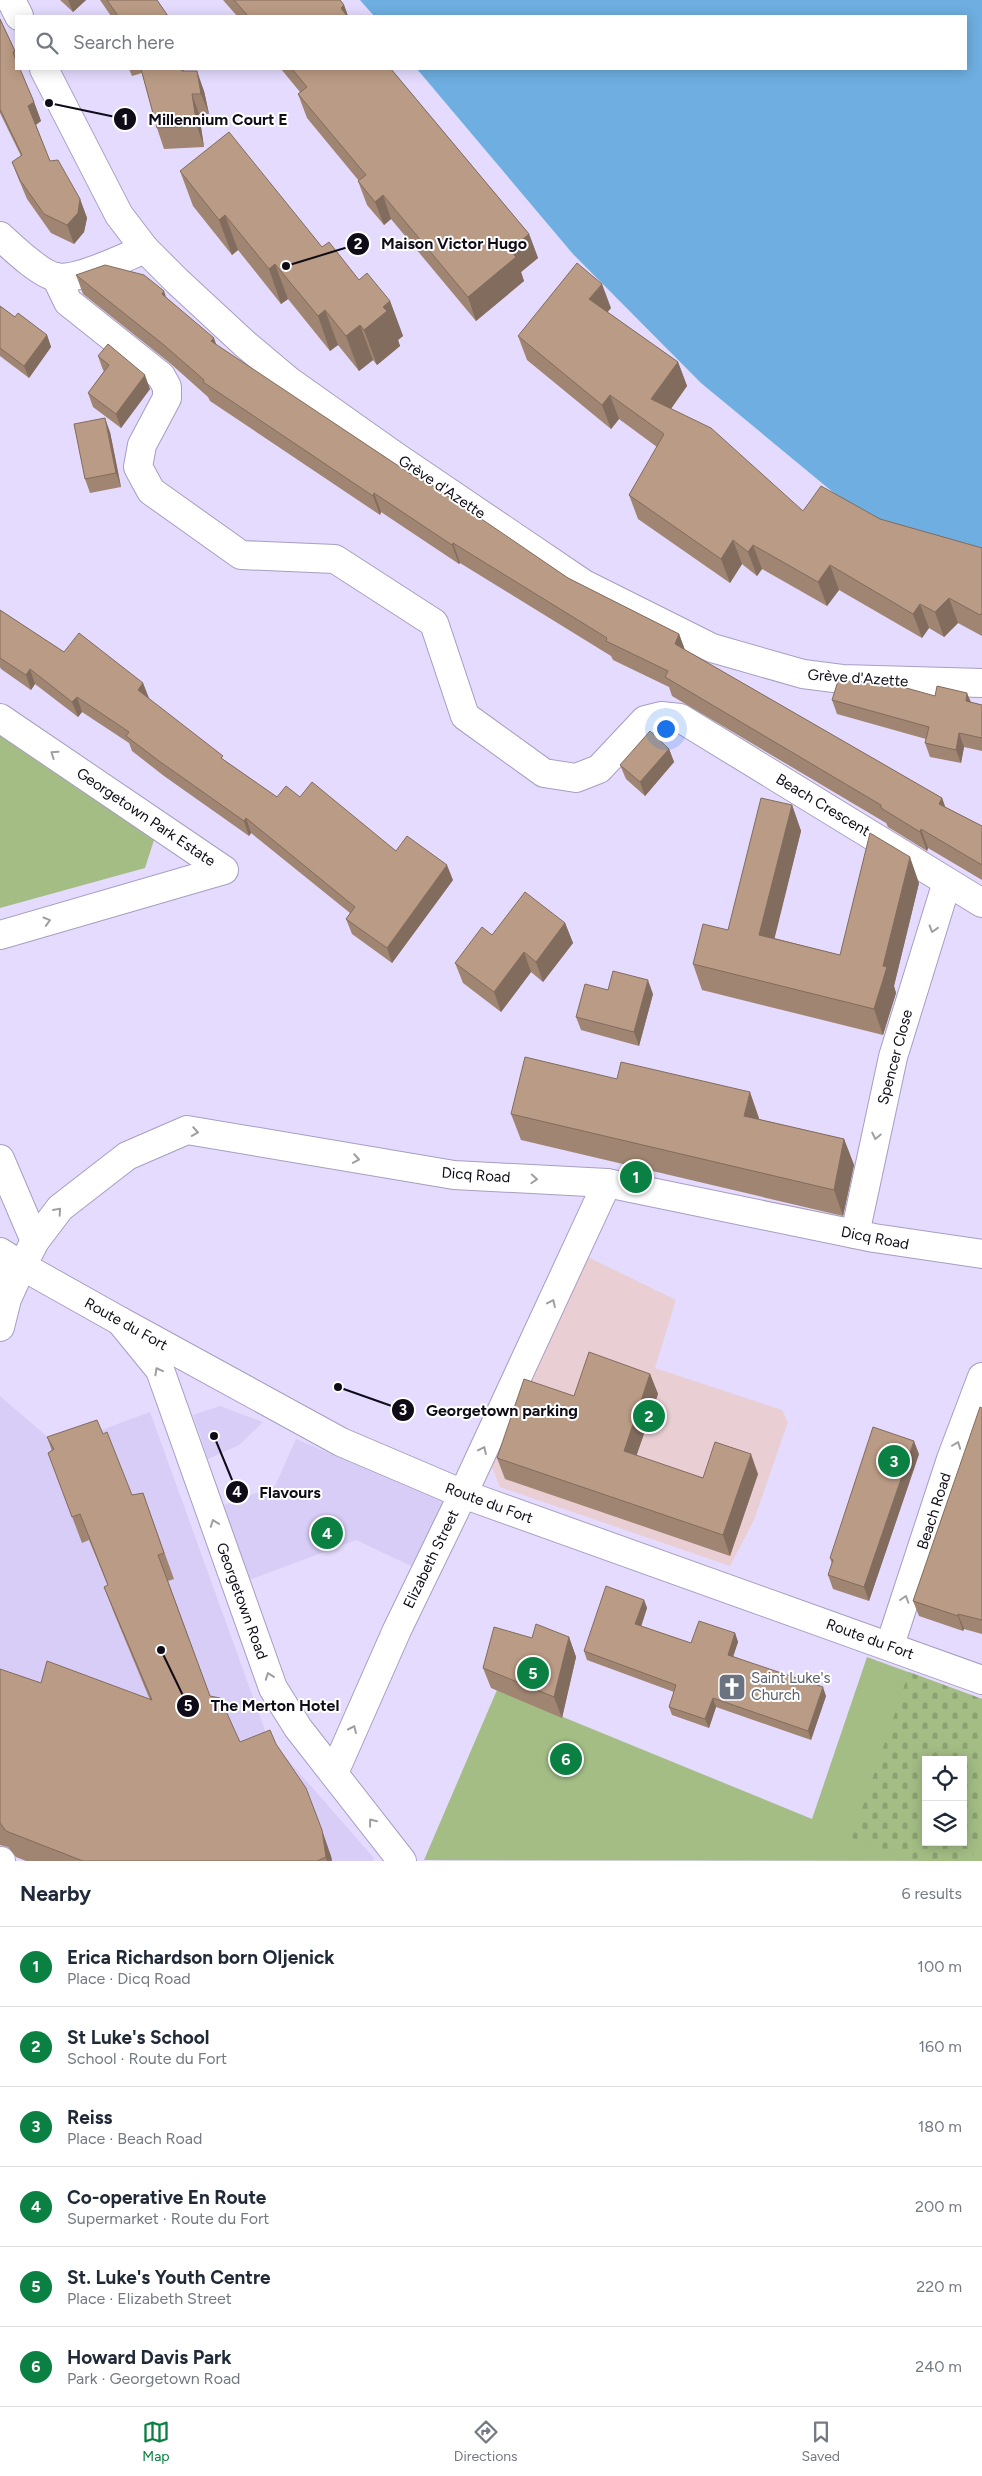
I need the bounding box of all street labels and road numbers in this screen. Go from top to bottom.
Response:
street label: Grève d'Azette [395,451,489,523]
street label: Grève d'Azette [807,665,909,691]
street label: Georgetown Park Estate [73,764,219,870]
street label: Beach Crescent [773,770,874,840]
street label: Spencer Close [874,1007,916,1107]
street label: Dicq Road [441,1164,511,1186]
street label: Dicq Road [840,1223,910,1253]
street label: Route du Fort [81,1294,171,1354]
street label: Beach Road [913,1470,955,1552]
street label: Route du Fort [443,1479,536,1527]
street label: Elizabeth Street [399,1506,463,1611]
street label: Georgetown Road [213,1540,271,1662]
street label: Route du Fort [824,1615,917,1663]

